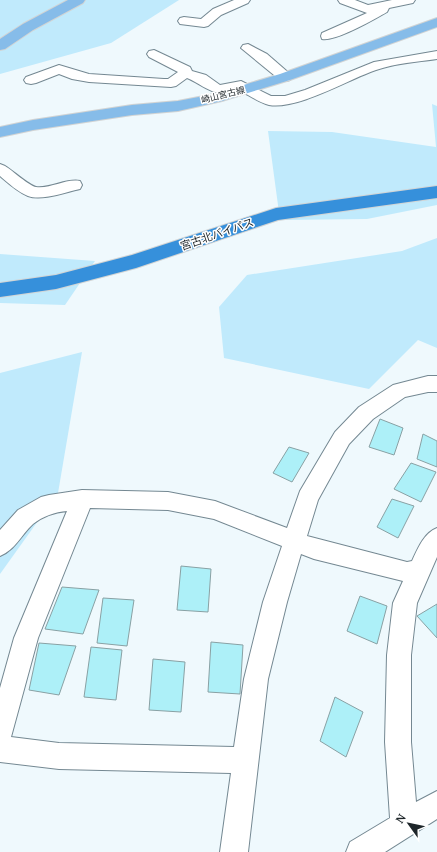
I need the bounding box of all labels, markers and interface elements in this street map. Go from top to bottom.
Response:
street label: 崎山宮古線 [200,83,247,106]
street label: 宮古北バイパス [178,215,256,253]
north arrow [389,804,429,844]
text: N [392,811,409,826]

